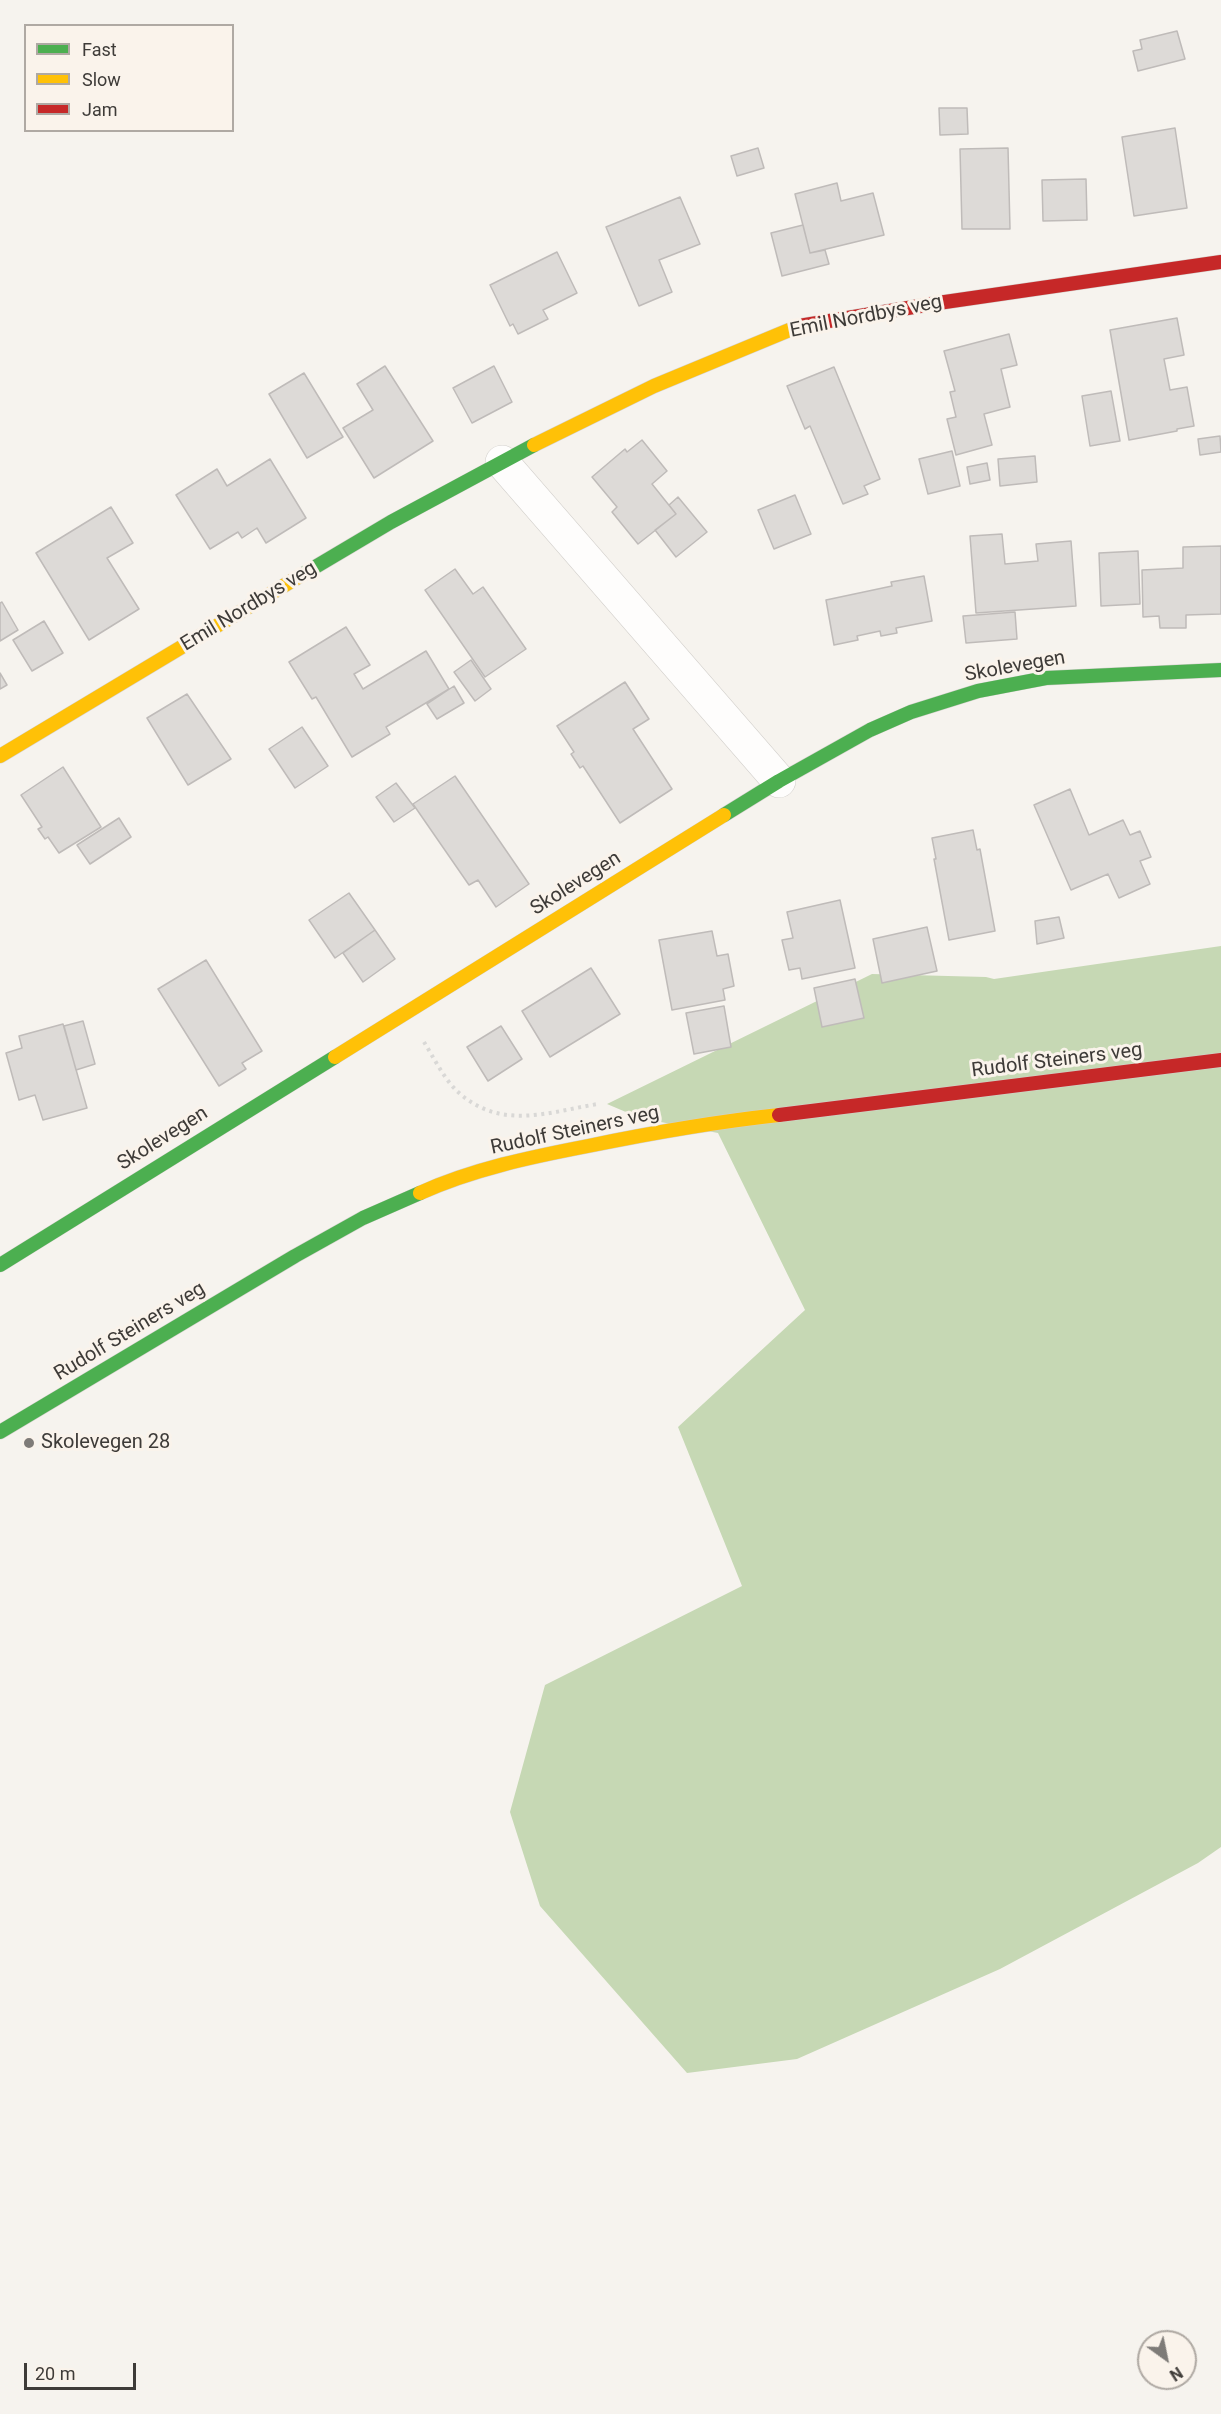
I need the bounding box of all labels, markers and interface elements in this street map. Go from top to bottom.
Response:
legend [24,24,234,132]
text: Fast [82,39,117,60]
text: Slow [82,69,121,90]
text: Jam [82,99,118,120]
street label: Emil Nordbys veg [788,290,944,344]
street label: Emil Nordbys veg [177,557,321,657]
street label: Skolevegen [963,646,1067,688]
street label: Skolevegen [526,847,626,921]
street label: Rudolf Steiners veg [970,1039,1144,1083]
street label: Rudolf Steiners veg [488,1101,662,1161]
street label: Skolevegen [113,1102,213,1176]
street label: Rudolf Steiners veg [50,1277,210,1387]
place label: Skolevegen 28 [41,1431,170,1455]
marker: Skolevegen 28 [22,1436,36,1450]
north arrow [1137,2330,1197,2390]
scale bar [27,2351,140,2389]
text: 20 m [35,2363,75,2384]
text: N [1166,2363,1186,2385]

